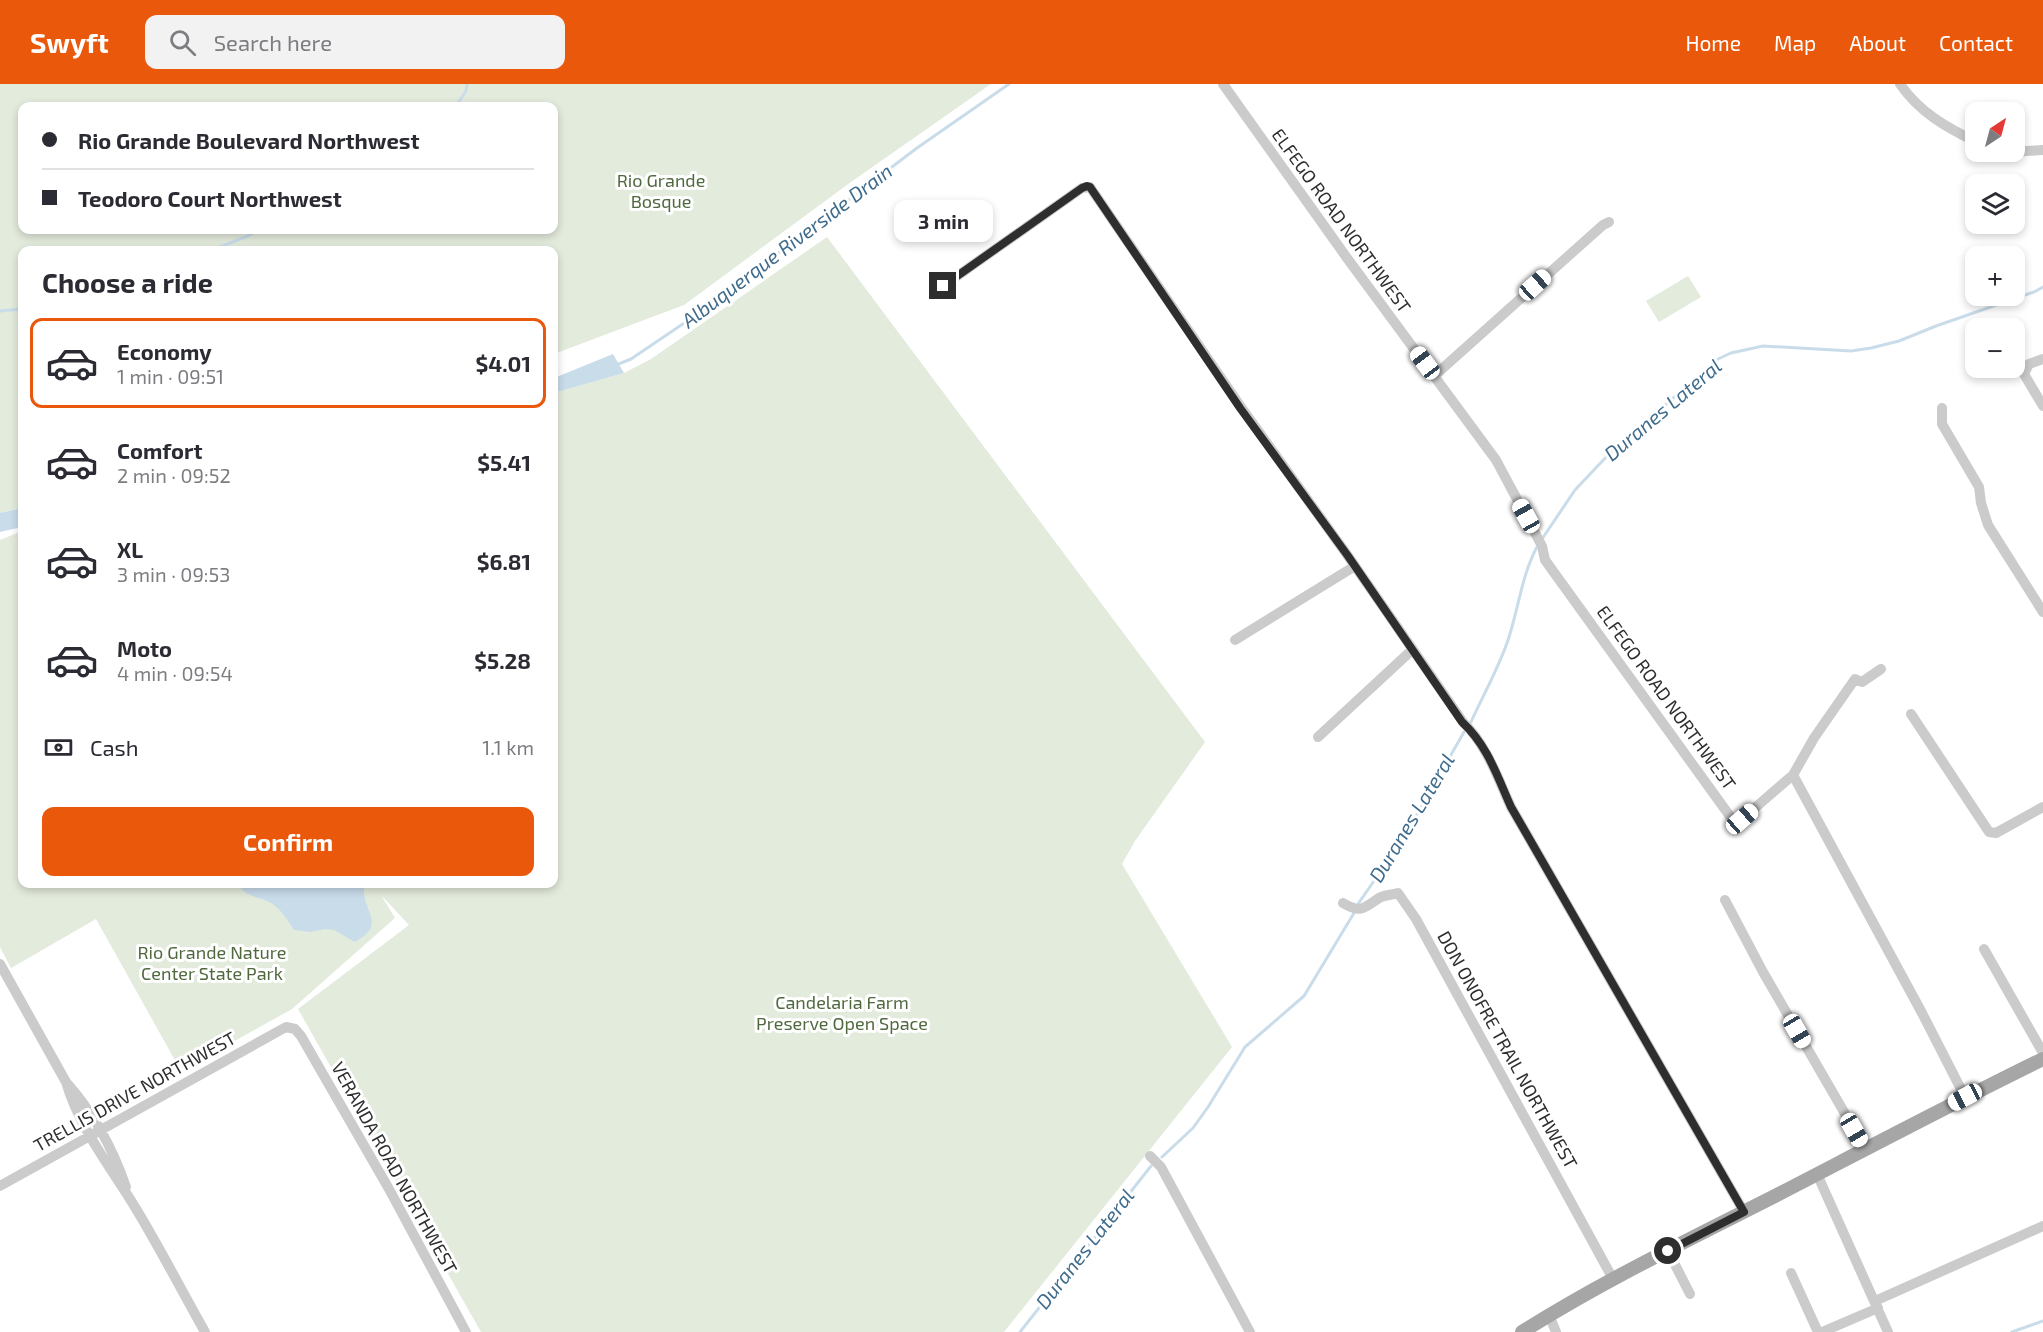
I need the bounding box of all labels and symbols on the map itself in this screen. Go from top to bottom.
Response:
north arrow [1965,102,2025,162]
street label: ELFEGO ROAD NORTHWEST [1268,124,1416,317]
water label: Albuquerque Riverside Drain [676,158,896,333]
park label: Rio Grande Bosque [617,169,705,212]
callout: 3 min [894,199,992,241]
car [1516,266,1554,304]
route end [929,272,956,299]
car [1407,343,1443,383]
water label: Duranes Lateral [1599,353,1726,465]
car [1509,496,1543,536]
street label: ELFEGO ROAD NORTHWEST [1593,601,1741,794]
water label: Duranes Lateral [1363,749,1459,886]
car [1723,800,1761,838]
street label: DON ONOFRE TRAIL NORTHWEST [1433,927,1583,1173]
park label: Rio Grande Nature Center State Park [137,941,287,984]
park label: Candelaria Farm Preserve Open Space [756,991,928,1034]
car [1780,1011,1814,1051]
street label: TRELLIS DRIVE NORTHWEST [30,1026,240,1156]
street label: VERANDA ROAD NORTHWEST [327,1058,463,1278]
car [1945,1081,1985,1113]
car [1837,1110,1871,1150]
water label: Duranes Lateral [1030,1184,1139,1313]
route start [1654,1237,1681,1264]

